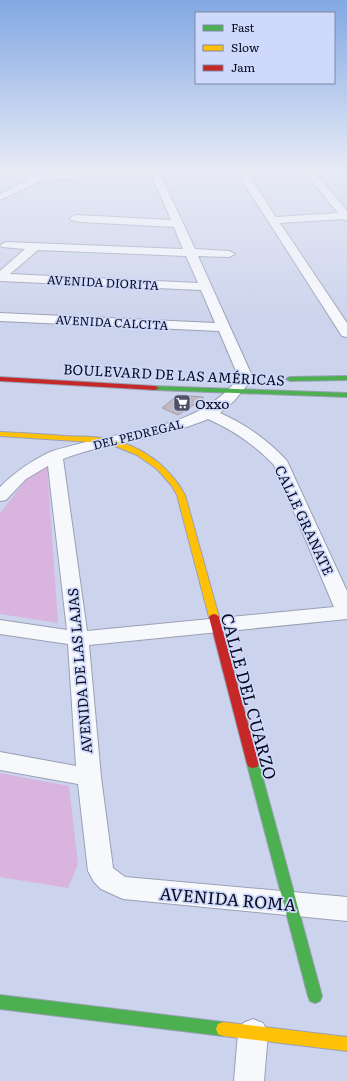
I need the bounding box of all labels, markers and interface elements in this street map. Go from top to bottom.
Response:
legend [195,12,335,84]
text: Fast [231,18,255,36]
text: Slow [231,38,260,56]
text: Jam [231,58,256,76]
street label: AVENIDA DIORITA [47,270,160,294]
street label: AVENIDA CALCITA [55,310,169,334]
street label: BOULEVARD DE LAS AMÉRICAS [63,358,285,390]
supermarket icon: Oxxo [172,393,192,413]
place label: Oxxo [195,393,230,413]
street label: DEL PEDREGAL [91,414,185,454]
street label: CALLE GRANATE [271,462,339,578]
street label: AVENIDA DE LAS LAJAS [62,587,96,755]
street label: CALLE DEL CUARZO [216,610,284,782]
street label: AVENIDA ROMA [159,880,298,916]

